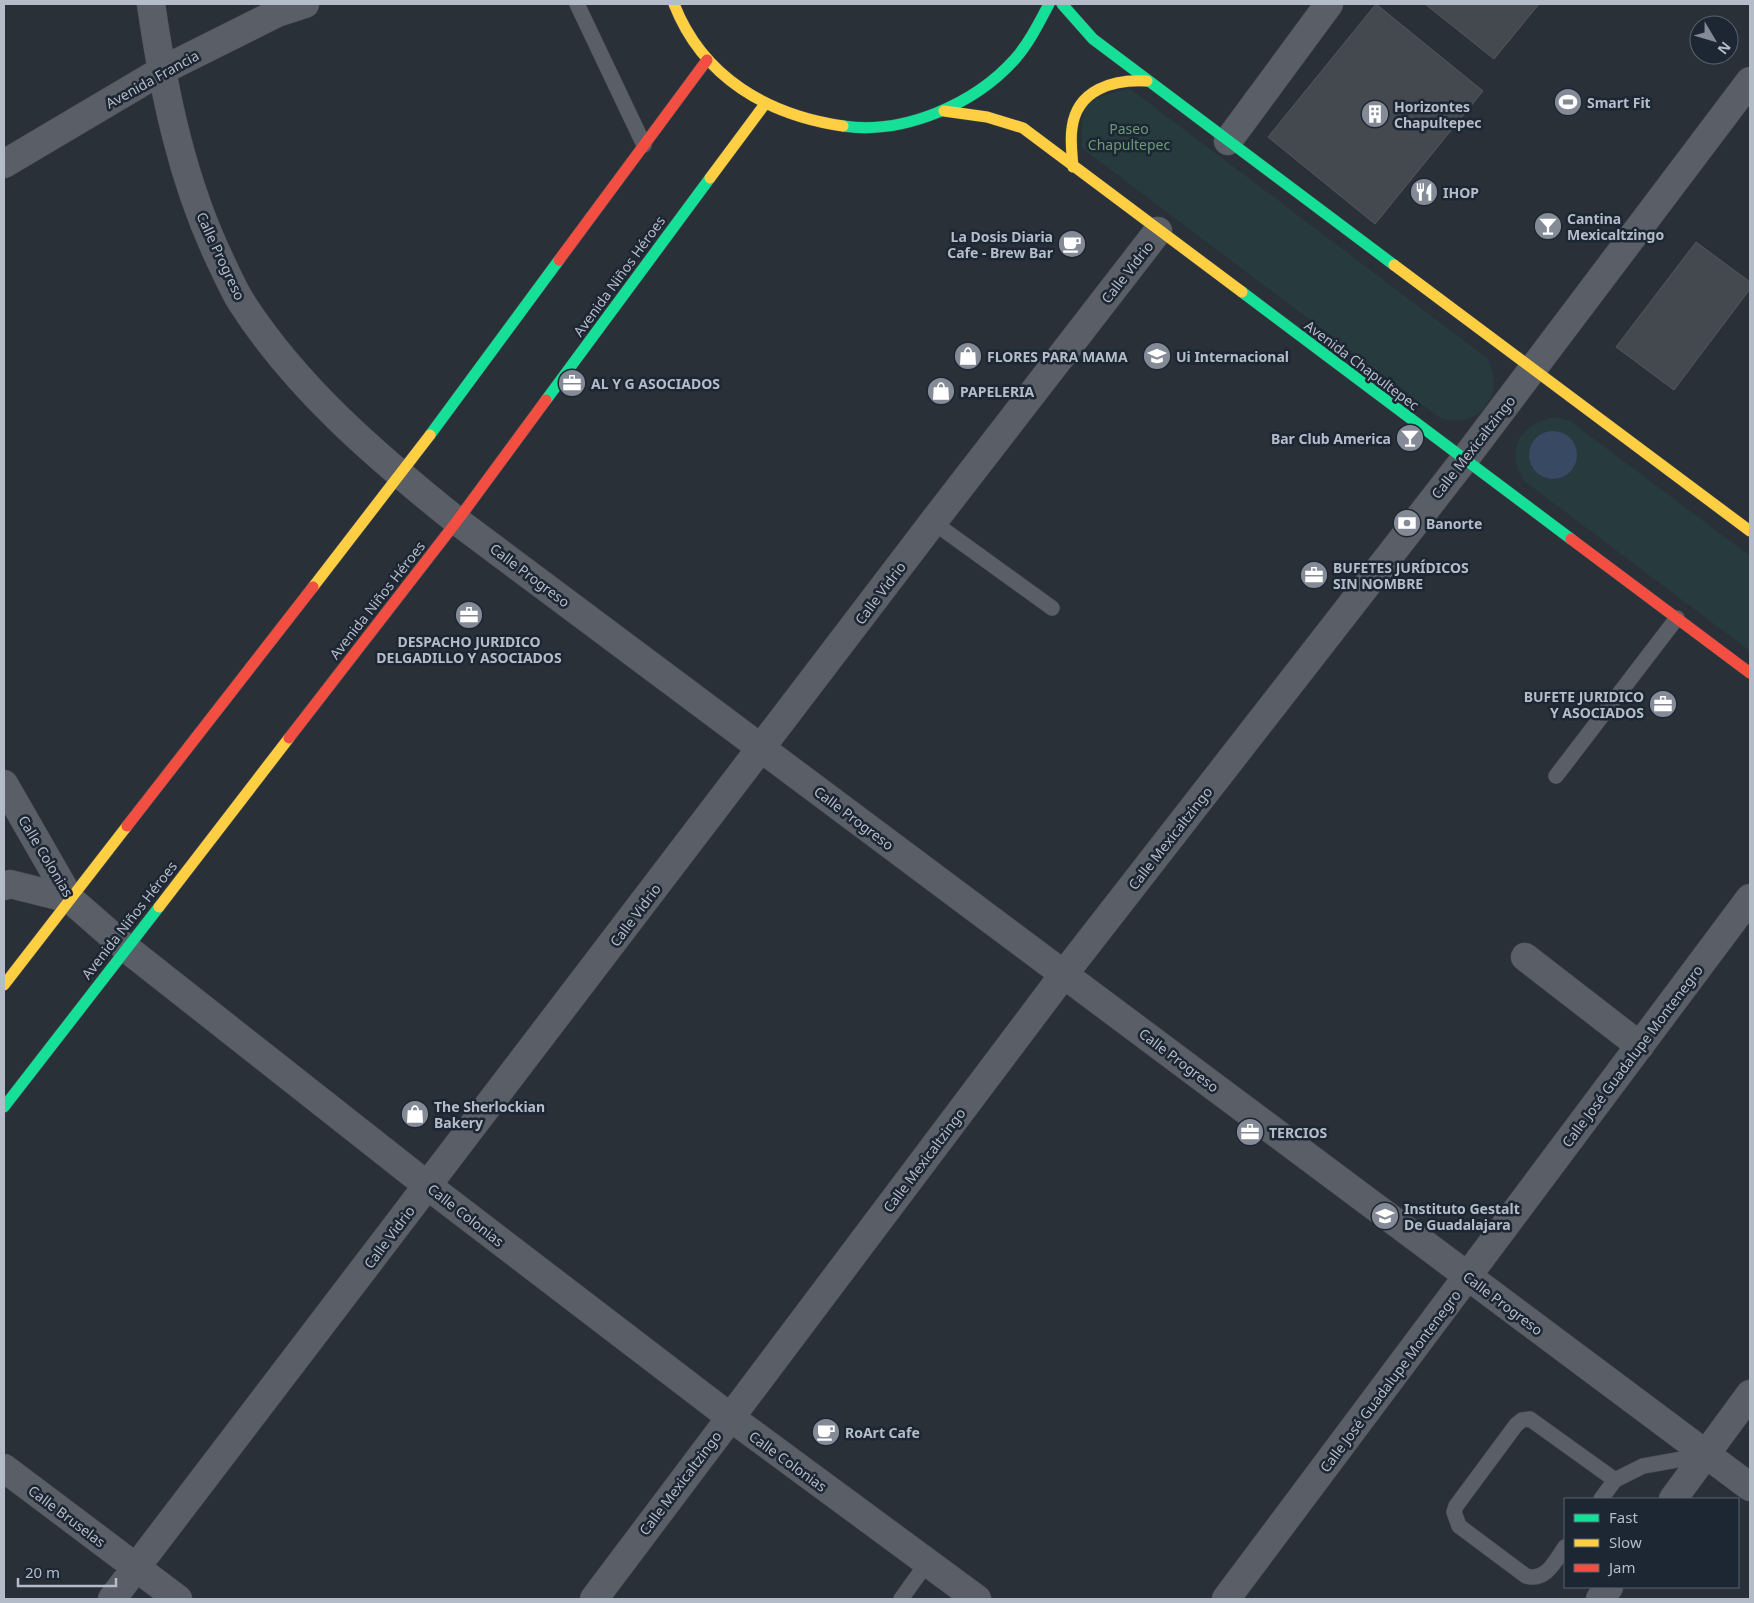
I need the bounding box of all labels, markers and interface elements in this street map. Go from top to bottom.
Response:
north arrow [1689,15,1739,65]
text: N [1714,38,1736,59]
street label: Avenida Francia [102,46,202,112]
sports icon: Smart Fit [1553,87,1583,117]
place label: Smart Fit [1587,93,1651,112]
place label: Horizontes Chapultepec [1394,97,1481,132]
building icon: Horizontes Chapultepec [1360,99,1390,129]
park label: Paseo Chapultepec [1088,119,1170,154]
restaurant icon: IHOP [1409,177,1439,207]
place label: IHOP [1443,183,1479,202]
street label: Calle Progreso [192,209,250,303]
place label: Cantina Mexicaltzingo [1567,209,1664,244]
bar icon: Cantina Mexicaltzingo [1533,211,1563,241]
street label: Avenida Niños Héroes [569,212,669,340]
place label: La Dosis Diaria Cafe - Brew Bar [947,227,1054,262]
cafe icon: La Dosis Diaria Cafe - Brew Bar [1057,229,1087,259]
street label: Calle Vidrio [1097,237,1157,307]
street label: Avenida Chapultepec [1301,316,1423,414]
shop icon: FLORES PARA MAMA [953,341,983,371]
school or university icon: Ui Internacional [1142,341,1172,371]
place label: FLORES PARA MAMA [987,347,1128,366]
place label: Ui Internacional [1176,347,1289,366]
office icon: AL Y G ASOCIADOS [557,368,587,398]
place label: AL Y G ASOCIADOS [591,374,720,393]
shop icon: PAPELERIA [926,376,956,406]
place label: PAPELERIA [960,382,1035,401]
street label: Calle Mexicaltzingo [1427,392,1519,502]
bar icon: Bar Club America [1395,423,1425,453]
place label: Bar Club America [1271,429,1391,448]
bank icon: Banorte [1392,508,1422,538]
place label: Banorte [1426,514,1482,533]
street label: Avenida Niños Héroes [325,537,429,663]
street label: Calle Progreso [486,539,574,611]
street label: Calle Vidrio [850,558,910,628]
place label: BUFETES JURÍDICOS SIN NOMBRE [1333,558,1469,593]
office icon: BUFETES JURÍDICOS SIN NOMBRE [1299,560,1329,590]
office icon: DESPACHO JURIDICO DELGADILLO Y ASOCIADOS [454,600,484,630]
place label: DESPACHO JURIDICO DELGADILLO Y ASOCIADOS [376,632,562,667]
place label: BUFETE JURIDICO Y ASOCIADOS [1524,687,1644,722]
office icon: BUFETE JURIDICO Y ASOCIADOS [1648,689,1678,719]
street label: Calle Progreso [810,782,898,854]
street label: Calle Mexicaltzingo [1124,783,1216,893]
street label: Calle Colonias [14,812,78,900]
street label: Avenida Niños Héroes [77,857,181,983]
street label: Calle Vidrio [605,880,665,950]
street label: Calle José Guadalupe Montenegro [1557,961,1707,1151]
street label: Calle Progreso [1135,1024,1223,1096]
place label: The Sherlockian Bakery [434,1097,545,1132]
shop icon: The Sherlockian Bakery [400,1099,430,1129]
street label: Calle Mexicaltzingo [879,1104,969,1216]
office icon: TERCIOS [1235,1117,1265,1147]
place label: TERCIOS [1269,1123,1328,1142]
street label: Calle Colonias [424,1179,508,1251]
place label: Instituto Gestalt De Guadalajara [1404,1199,1520,1234]
school or university icon: Instituto Gestalt De Guadalajara [1370,1201,1400,1231]
street label: Calle Vidrio [359,1202,419,1272]
street label: Calle Progreso [1459,1267,1547,1339]
street label: Calle José Guadalupe Montenegro [1315,1286,1465,1476]
cafe icon: RoArt Cafe [811,1417,841,1447]
place label: RoArt Cafe [845,1423,920,1442]
street label: Calle Colonias [745,1426,831,1496]
street label: Calle Mexicaltzingo [635,1427,725,1539]
street label: Calle Bruselas [25,1481,110,1551]
legend [1564,1498,1739,1588]
text: Fast [1609,1507,1638,1527]
text: Slow [1609,1532,1642,1552]
scale bar [18,1556,115,1588]
text: Jam [1607,1557,1636,1577]
text: 20 m [25,1562,60,1582]

